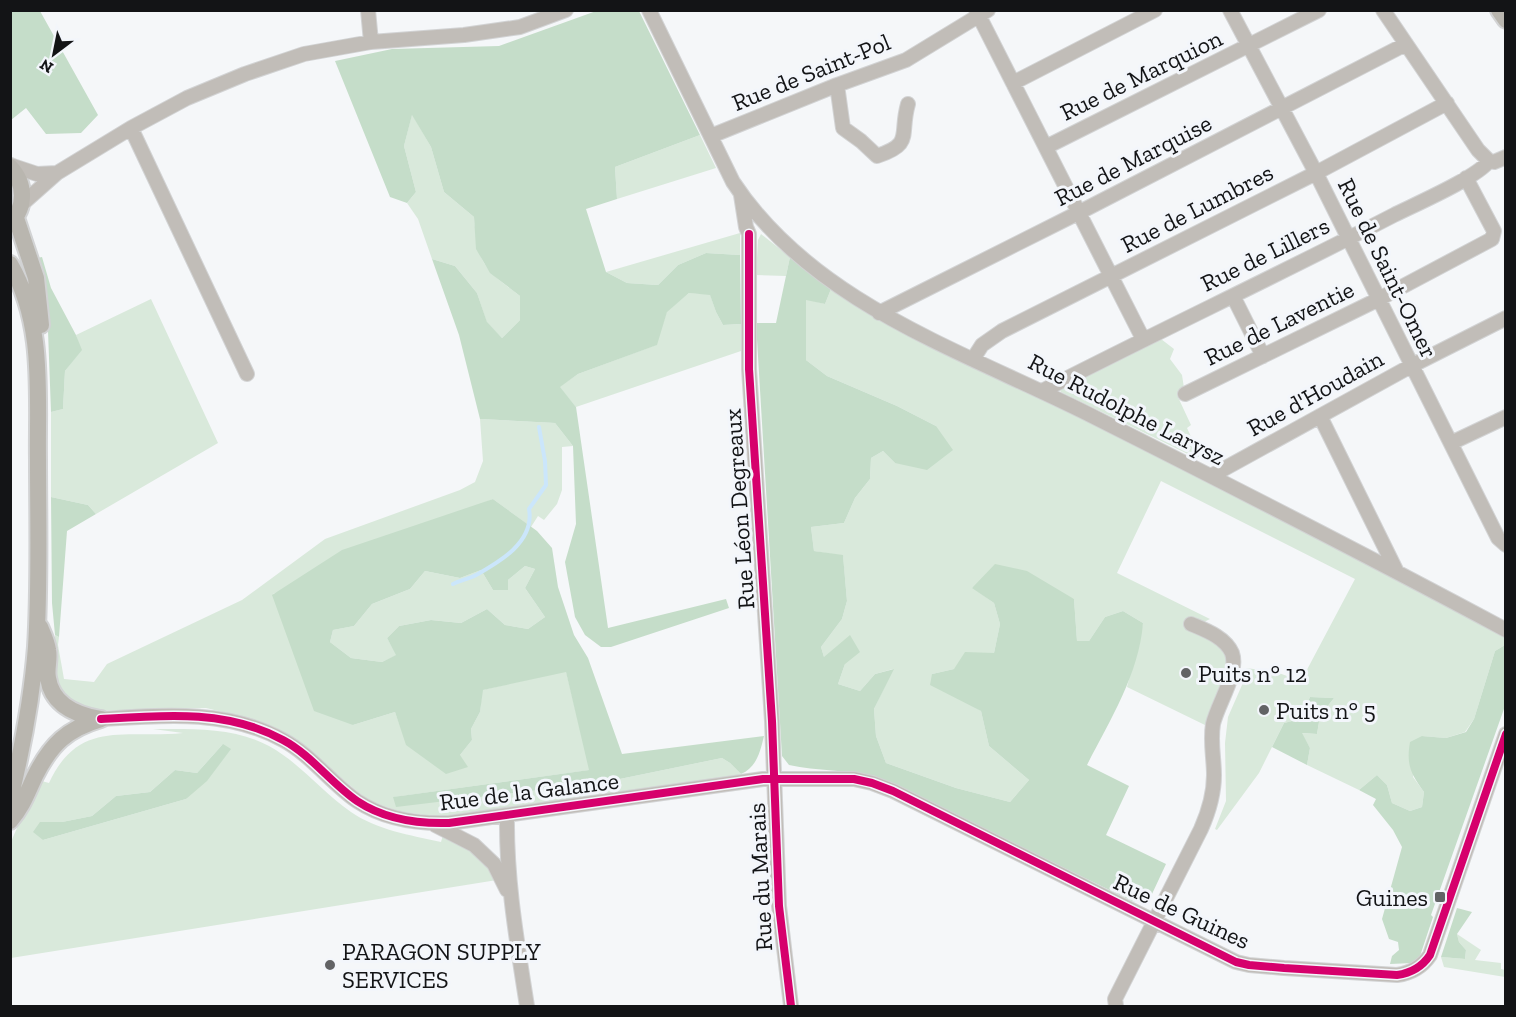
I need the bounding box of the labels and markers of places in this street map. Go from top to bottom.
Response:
place label: Puits n° 12 [1198,659,1307,688]
marker: Puits n° 12 [1179,666,1193,680]
place label: Puits n° 5 [1276,696,1376,725]
marker: Puits n° 5 [1257,703,1271,717]
place label: Guines [1356,883,1428,912]
marker: Guines [1433,890,1447,904]
place label: PARAGON SUPPLY SERVICES [342,937,541,994]
marker: PARAGON SUPPLY SERVICES [323,958,337,972]

